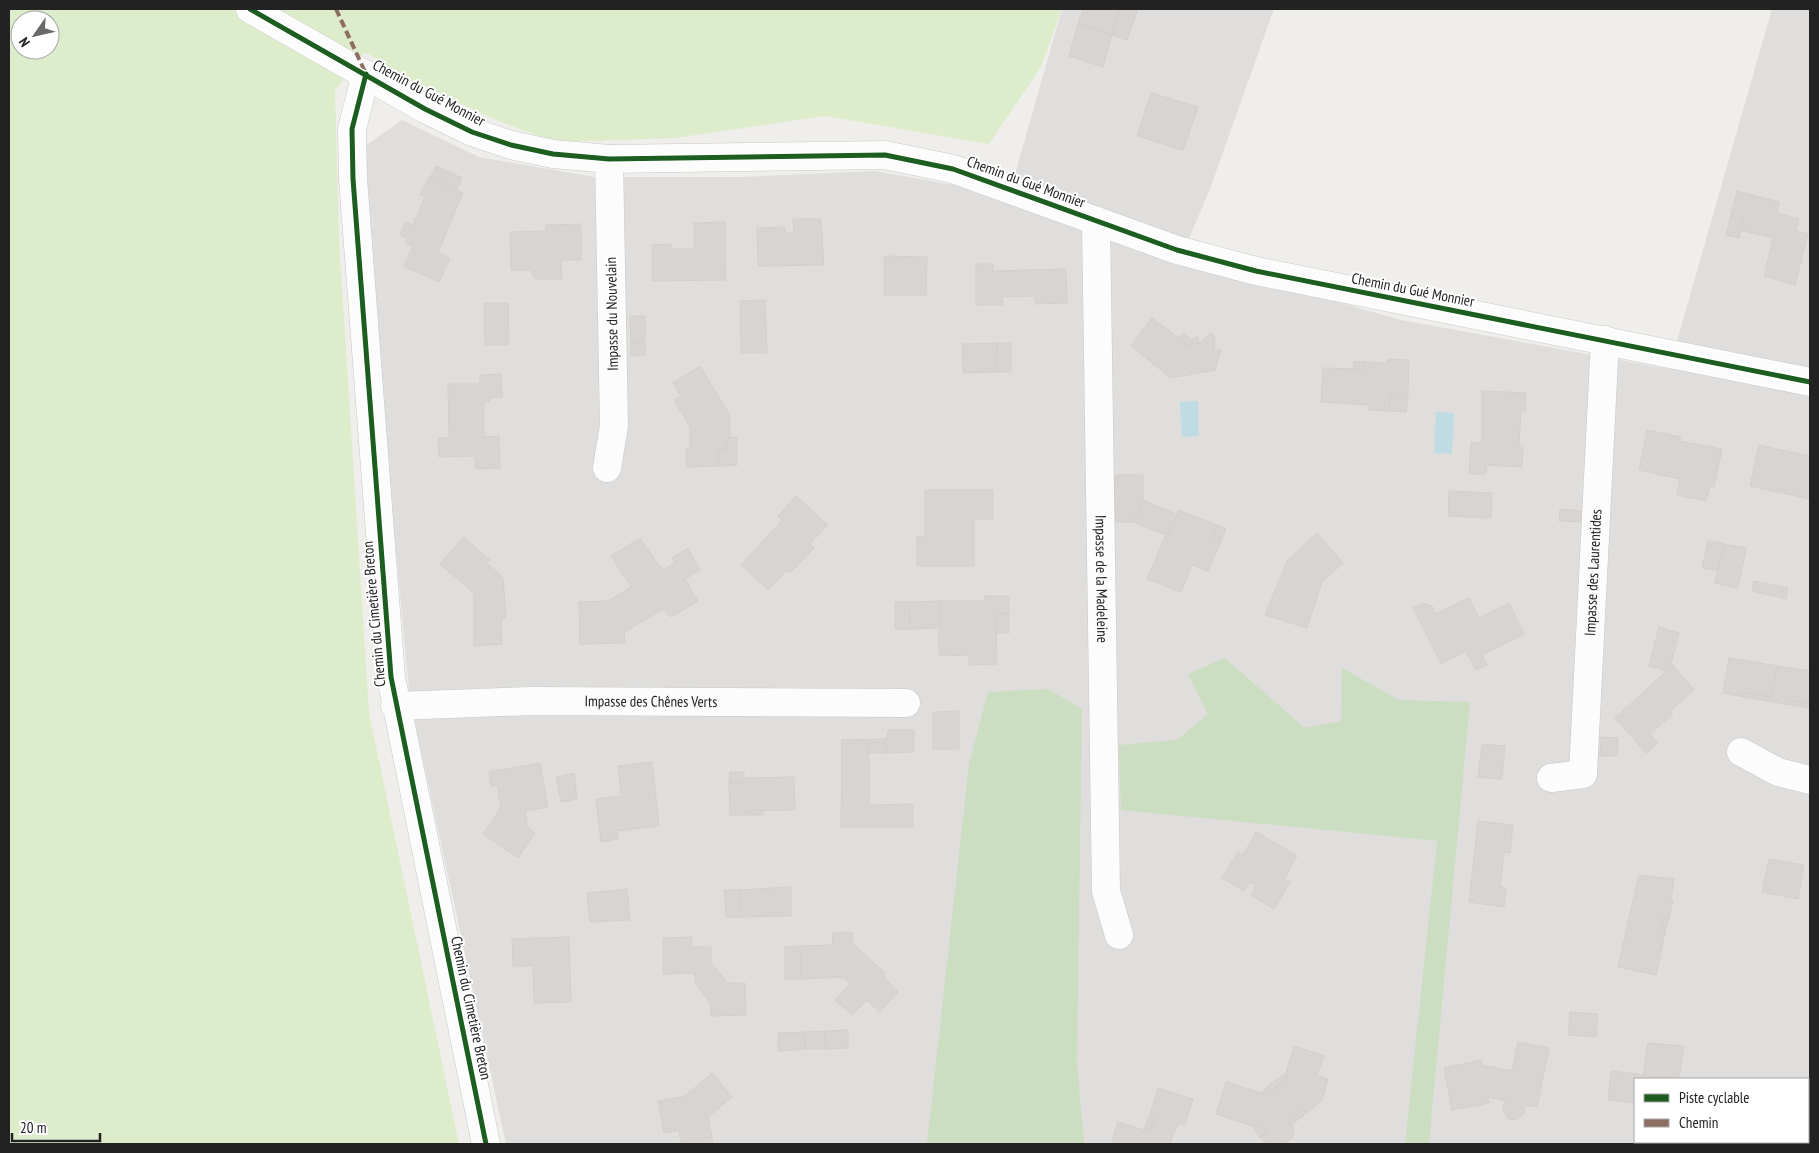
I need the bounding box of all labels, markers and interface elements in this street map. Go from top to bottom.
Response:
north arrow [10,10,60,60]
text: N [15,34,34,50]
street label: Chemin du Gué Monnier [370,55,490,131]
street label: Chemin du Gué Monnier [964,151,1089,212]
street label: Impasse du Nouvelain [601,257,622,371]
street label: Chemin du Gué Monnier [1350,268,1477,311]
street label: Impasse des Laurentides [1580,509,1605,636]
street label: Impasse de la Madeleine [1091,515,1112,643]
street label: Chemin du Cimetière Breton [358,540,389,688]
street label: Impasse des Chênes Verts [584,691,717,711]
street label: Chemin du Cimetière Breton [447,934,496,1081]
legend [1634,1078,1809,1143]
text: Piste cyclable [1679,1088,1749,1107]
scale bar [12,1110,100,1142]
text: Chemin [1679,1113,1718,1132]
text: 20 m [20,1118,46,1137]

